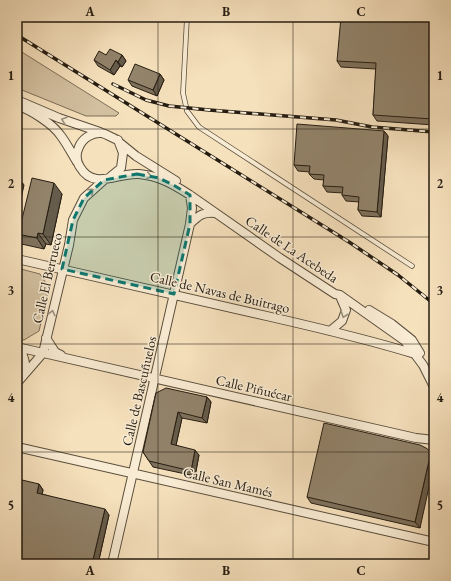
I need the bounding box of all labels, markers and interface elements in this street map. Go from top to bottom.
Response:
text: A [84,3,95,20]
text: B [222,3,230,20]
text: C [356,3,366,20]
text: 1 [8,67,15,84]
text: 1 [437,67,444,84]
one-way arrow [61,116,68,124]
one-way arrow [146,171,152,180]
text: 2 [8,175,15,192]
text: 2 [437,175,444,192]
one-way arrow [86,188,94,196]
street label: Calle de La Acebeda [242,211,342,287]
street label: Calle El Berrueco [28,231,66,325]
street label: Calle de Navas de Buitrago [148,267,292,317]
text: 3 [8,282,15,299]
text: 3 [437,282,444,299]
one-way arrow [47,310,55,316]
one-way arrow [340,312,349,319]
street label: Calle de Bascuñuelos [118,334,161,448]
street label: Calle Piñuécar [214,371,294,406]
text: 4 [8,389,15,406]
text: 4 [437,389,444,406]
street label: Calle San Mamés [181,463,275,501]
text: 5 [8,497,14,514]
text: 5 [437,497,443,514]
text: A [84,562,95,579]
text: B [222,562,230,579]
text: C [356,562,366,579]

